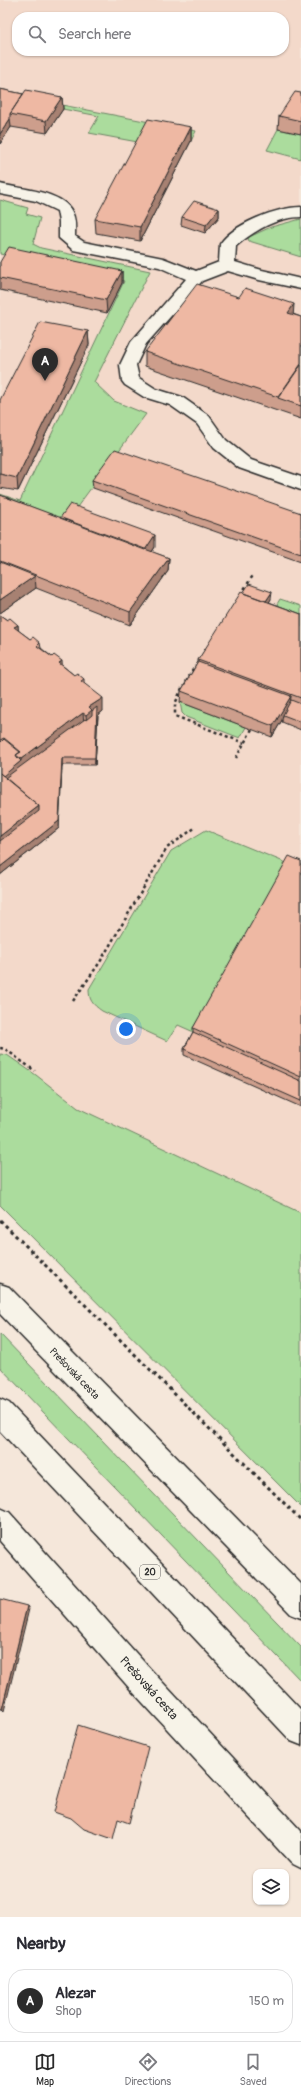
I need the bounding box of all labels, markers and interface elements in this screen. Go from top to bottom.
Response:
search box [12,12,289,56]
icon: search [26,23,48,45]
text: Search here [58,25,131,44]
pin: A [32,348,58,381]
your location [116,1019,136,1039]
street label: Prešovská cesta [47,1346,102,1402]
road number: 20 [140,1565,160,1579]
street label: Prešovská cesta [116,1654,181,1723]
map controls [253,1869,289,1905]
button: layers [253,1869,289,1905]
text: Nearby [16,1933,65,1954]
text: Alezar [55,1984,96,2003]
text: A [26,1993,34,2009]
text: 150 m [249,1993,284,2009]
text: Shop [55,2003,82,2019]
tab: Map [34,2051,56,2088]
tab: Directions [124,2051,171,2088]
tab: Saved [240,2051,267,2088]

